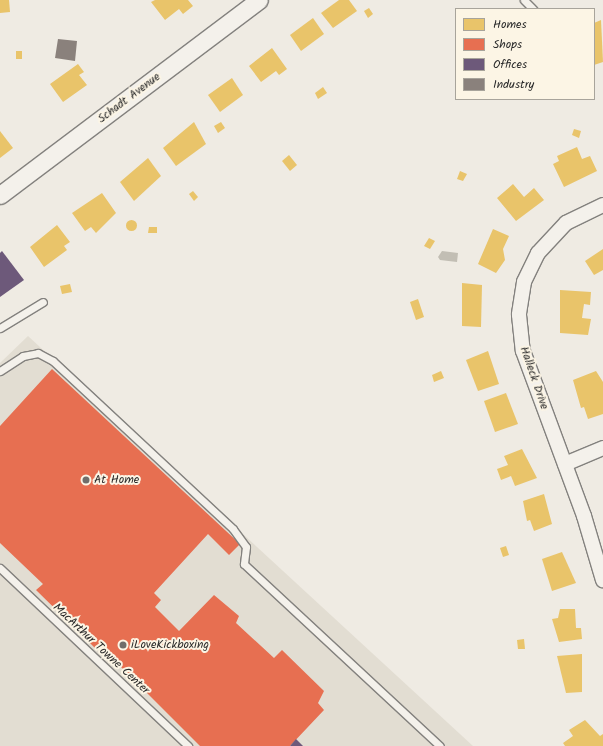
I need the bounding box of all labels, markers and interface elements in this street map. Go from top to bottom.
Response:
legend [455,8,595,100]
text: Homes [493,15,527,34]
text: Shops [493,35,522,54]
text: Offices [493,55,527,74]
street label: Schadt Avenue [95,70,163,126]
text: Industry [493,75,534,94]
street label: Halleck Drive [516,345,552,411]
place label: At Home [94,473,139,487]
marker: At Home [81,475,91,485]
street label: MacArthur Towne Center [50,600,152,698]
place label: iLoveKickboxing [131,638,209,652]
marker: iLoveKickboxing [118,640,128,650]

